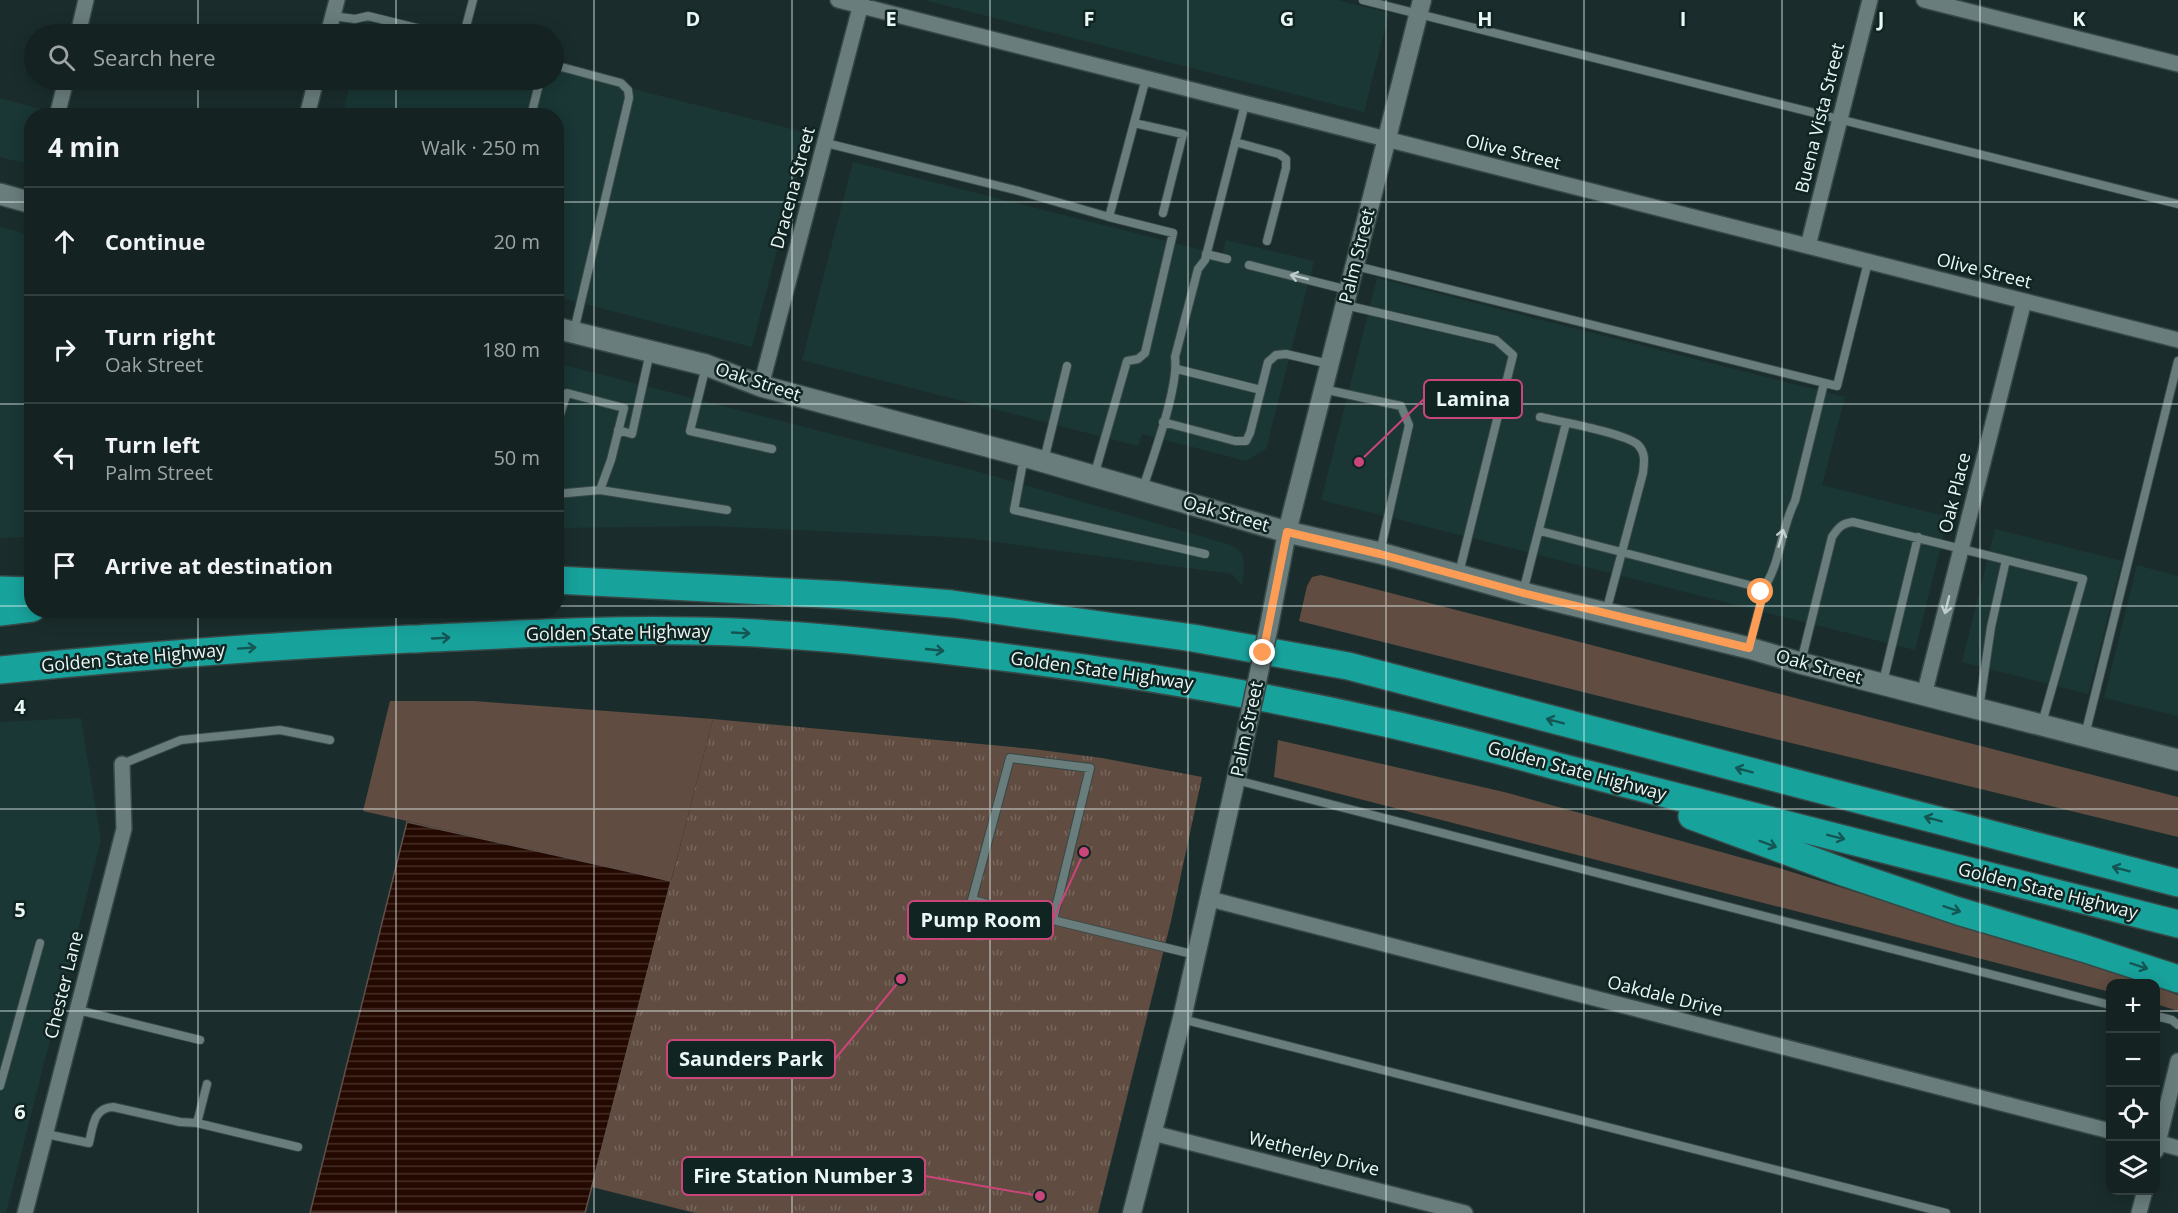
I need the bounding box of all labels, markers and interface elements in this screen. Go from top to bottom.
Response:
text: D [686,5,700,32]
text: E [885,5,897,32]
text: F [1084,5,1094,32]
text: G [1280,5,1294,32]
text: H [1477,5,1493,32]
text: I [1680,5,1686,32]
text: J [1876,5,1884,32]
text: K [2072,5,2086,32]
search box [24,24,564,90]
street label: Buena Vista Street [1789,40,1849,195]
icon: search [45,41,78,74]
text: Search here [93,42,216,72]
street label: Dracena Street [764,124,820,251]
street label: Olive Street [1463,128,1563,174]
text: 4 min [48,129,120,165]
text: Walk · 250 m [421,134,540,161]
street label: Palm Street [1333,206,1379,306]
icon: ahead [48,225,81,258]
text: Continue [105,226,205,256]
text: 20 m [493,228,540,255]
street label: Olive Street [1934,247,2034,293]
one-way arrow [1289,271,1308,283]
text: Turn right [105,321,216,351]
icon: right [48,333,81,366]
text: 180 m [482,336,540,363]
text: Oak Street [105,351,203,378]
street label: Oak Street [713,356,804,406]
callout: Lamina [1424,380,1522,418]
text: Lamina [1436,385,1510,412]
text: Turn left [105,429,200,459]
icon: left [48,441,81,474]
text: 50 m [493,444,540,471]
street label: Oak Place [1932,450,1976,536]
text: Palm Street [105,459,213,486]
street label: Oak Street [1180,489,1272,537]
one-way arrow [1776,529,1787,548]
icon: arrive [48,549,81,582]
text: Arrive at destination [105,550,333,580]
route start [1747,578,1773,604]
one-way arrow [1941,595,1952,614]
street label: Golden State Highway [526,618,711,646]
one-way arrow [731,628,750,639]
one-way arrow [431,632,451,643]
street label: Golden State Highway [40,637,227,677]
route end [1249,639,1275,665]
one-way arrow [236,642,256,653]
street label: Oak Street [1773,643,1865,689]
one-way arrow [925,644,945,655]
street label: Golden State Highway [1009,645,1196,695]
street label: Palm Street [1224,679,1268,779]
text: 4 [14,693,26,720]
one-way arrow [1546,714,1565,726]
street label: Golden State Highway [1485,735,1670,806]
one-way arrow [1735,764,1754,775]
one-way arrow [1924,813,1943,825]
one-way arrow [1827,832,1846,844]
one-way arrow [1759,840,1777,851]
street label: Golden State Highway [1956,856,2142,924]
one-way arrow [2112,862,2131,874]
text: 5 [14,896,26,923]
callout: Pump Room [908,901,1053,939]
one-way arrow [1942,904,1961,915]
text: Pump Room [921,906,1041,933]
street label: Chester Lane [38,928,88,1041]
one-way arrow [2129,961,2148,972]
street label: Oakdale Drive [1605,969,1725,1021]
map controls [2106,979,2160,1195]
button: + [2106,979,2160,1033]
button: − [2106,1033,2160,1087]
callout: Saunders Park [667,1040,835,1078]
text: Saunders Park [679,1045,824,1072]
button: locate [2106,1087,2160,1141]
text: 6 [14,1098,26,1125]
street label: Wetherley Drive [1246,1125,1382,1181]
button: layers [2106,1141,2160,1195]
callout: Fire Station Number 3 [682,1157,925,1195]
text: Fire Station Number 3 [693,1162,913,1189]

